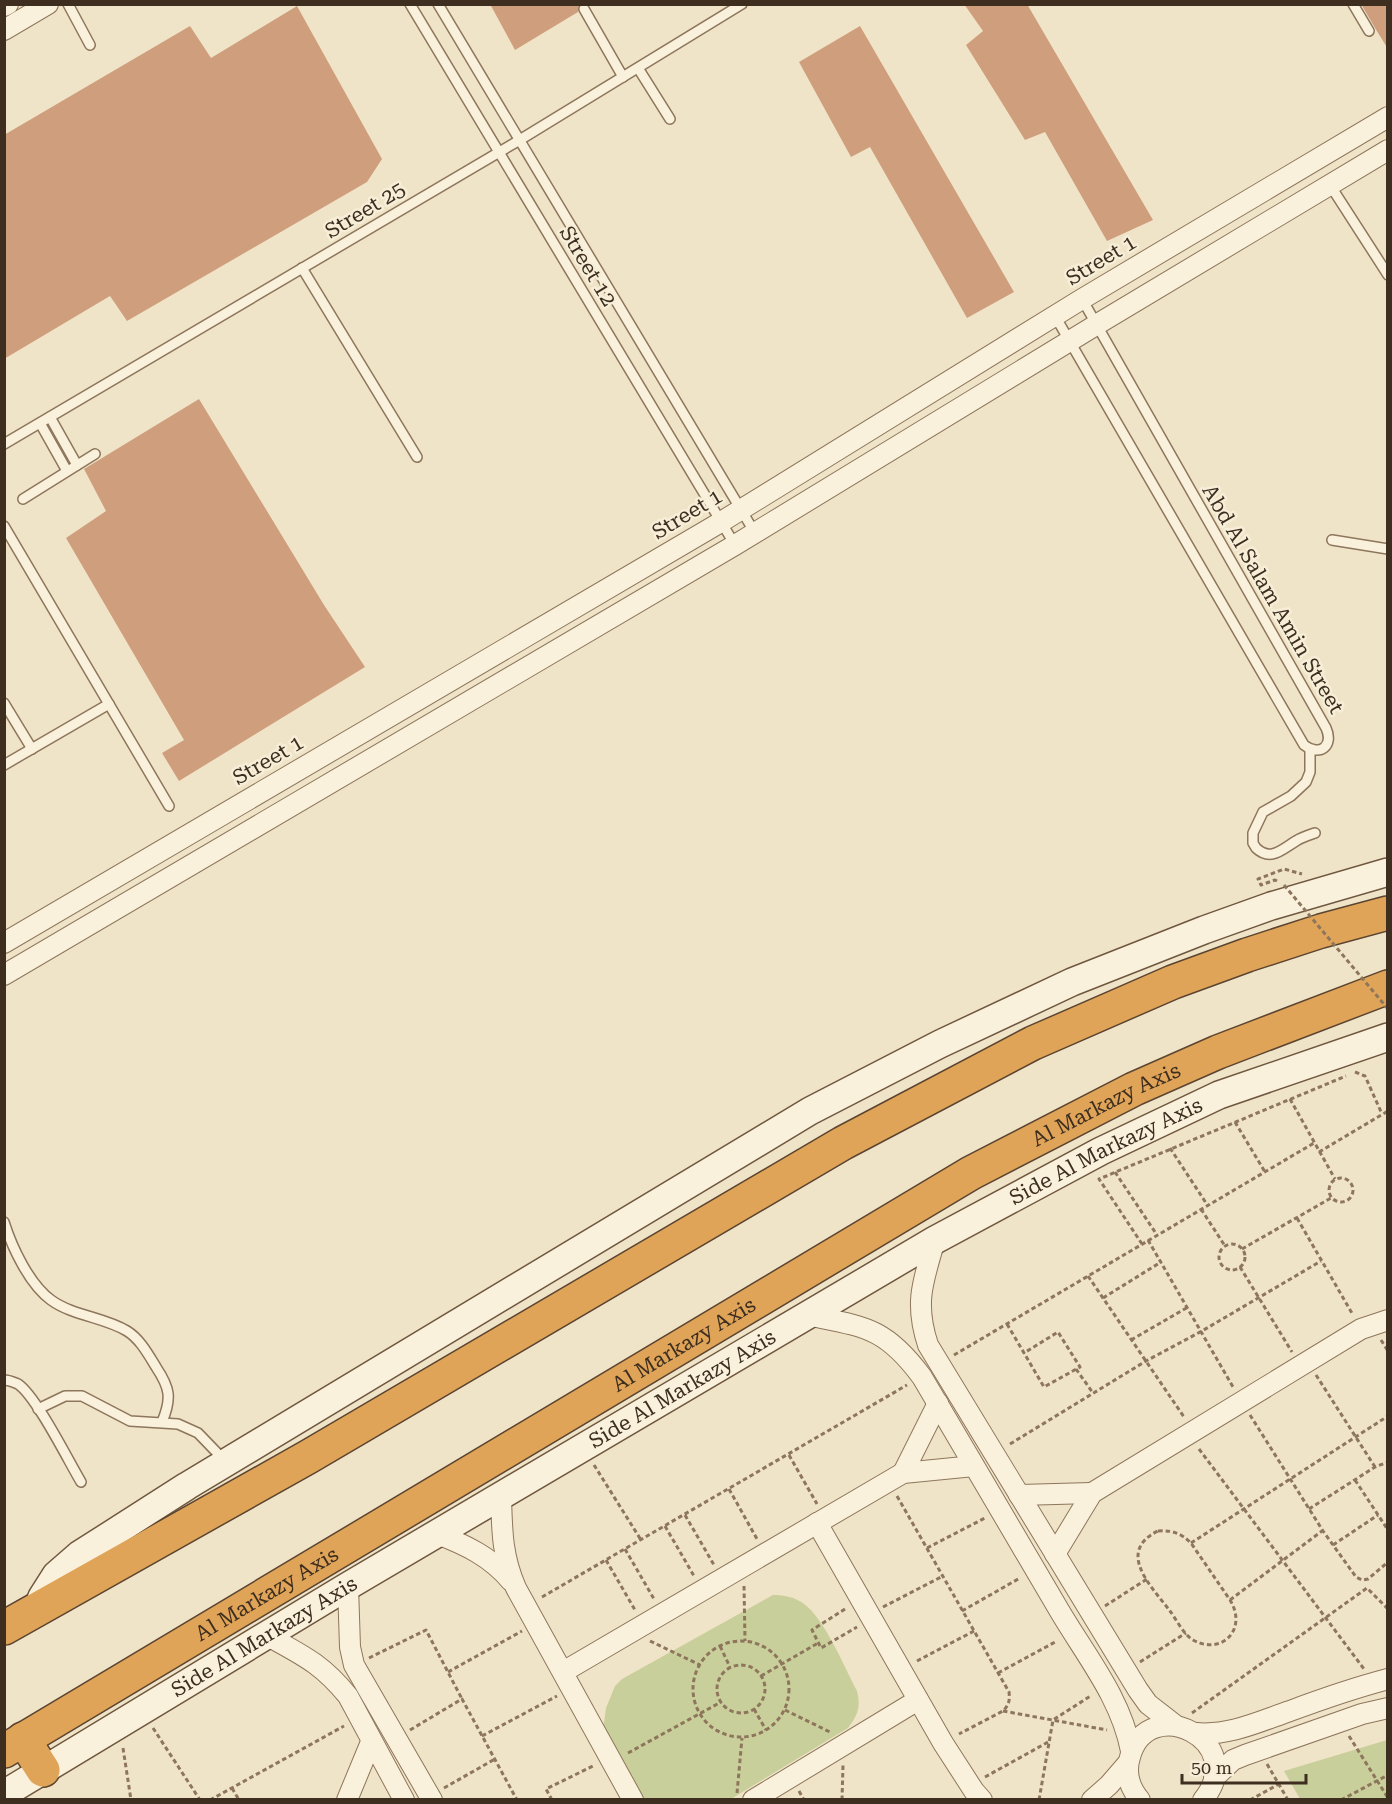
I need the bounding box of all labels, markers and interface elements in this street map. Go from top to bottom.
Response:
street label: Street 25 [321,177,409,243]
street label: Street 12 [555,222,621,310]
street label: Street 1 [1062,230,1140,290]
street label: Abd Al Salam Amin Street [1197,480,1349,718]
street label: Street 1 [648,484,726,544]
street label: Street 1 [229,730,307,790]
street label: Al Markazy Axis [1028,1058,1184,1152]
street label: Side Al Markazy Axis [1005,1093,1206,1210]
street label: Al Markazy Axis [608,1293,760,1397]
street label: Side Al Markazy Axis [584,1325,780,1453]
street label: Al Markazy Axis [191,1542,343,1646]
street label: Side Al Markazy Axis [167,1571,361,1702]
scale bar [1182,1747,1306,1785]
text: 50 m [1191,1757,1232,1778]

